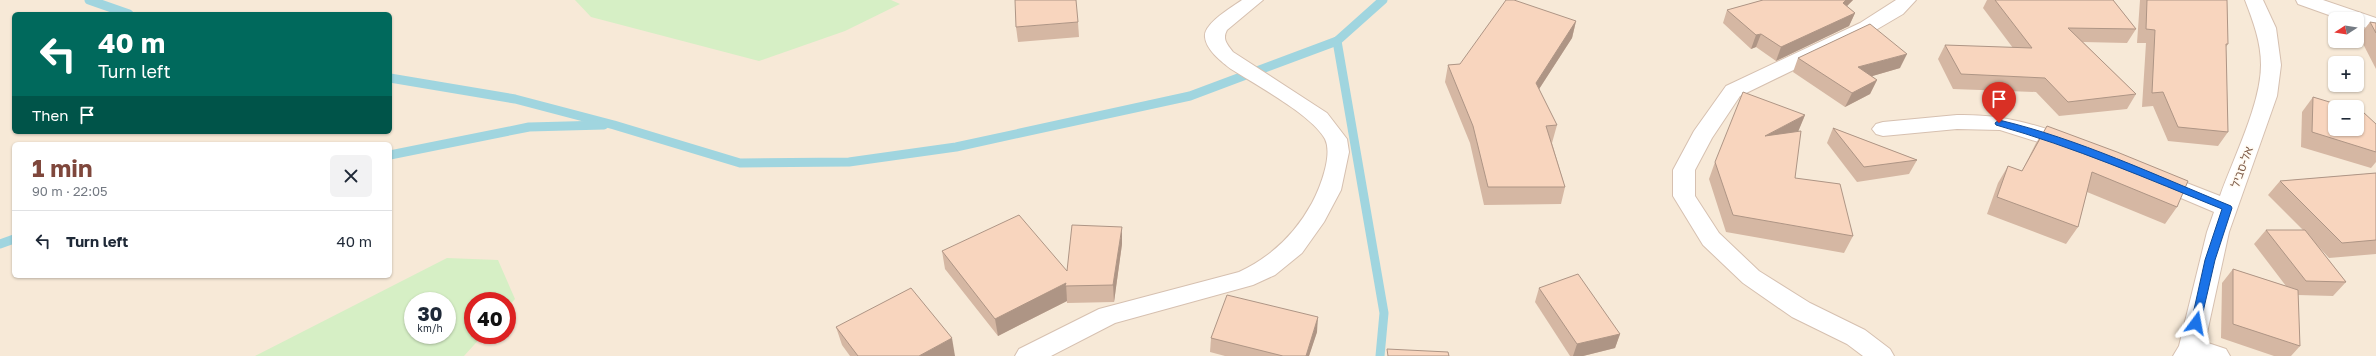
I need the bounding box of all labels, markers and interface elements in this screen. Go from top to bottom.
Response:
north arrow [2328,12,2364,48]
map controls [2328,12,2364,136]
text: 40 m [98,26,165,59]
icon: left [32,28,84,80]
button: + [2328,56,2364,92]
text: Turn left [98,60,171,82]
pin [1982,82,2016,123]
icon: arrive [1988,88,2010,110]
button: − [2328,100,2364,136]
icon: arrive [76,104,98,126]
text: Then [32,106,68,124]
street label: אל-סביל [2227,144,2256,189]
text: 1 min [32,153,92,182]
button: close [330,155,372,197]
text: 90 m · 22:05 [32,183,108,199]
icon: left [32,230,54,252]
text: Turn left [66,232,128,250]
text: 40 m [337,232,372,250]
speed limit sign: 40 [464,292,516,344]
text: 30 [417,301,443,325]
position arrow [2175,302,2217,344]
text: km/h [417,322,443,334]

